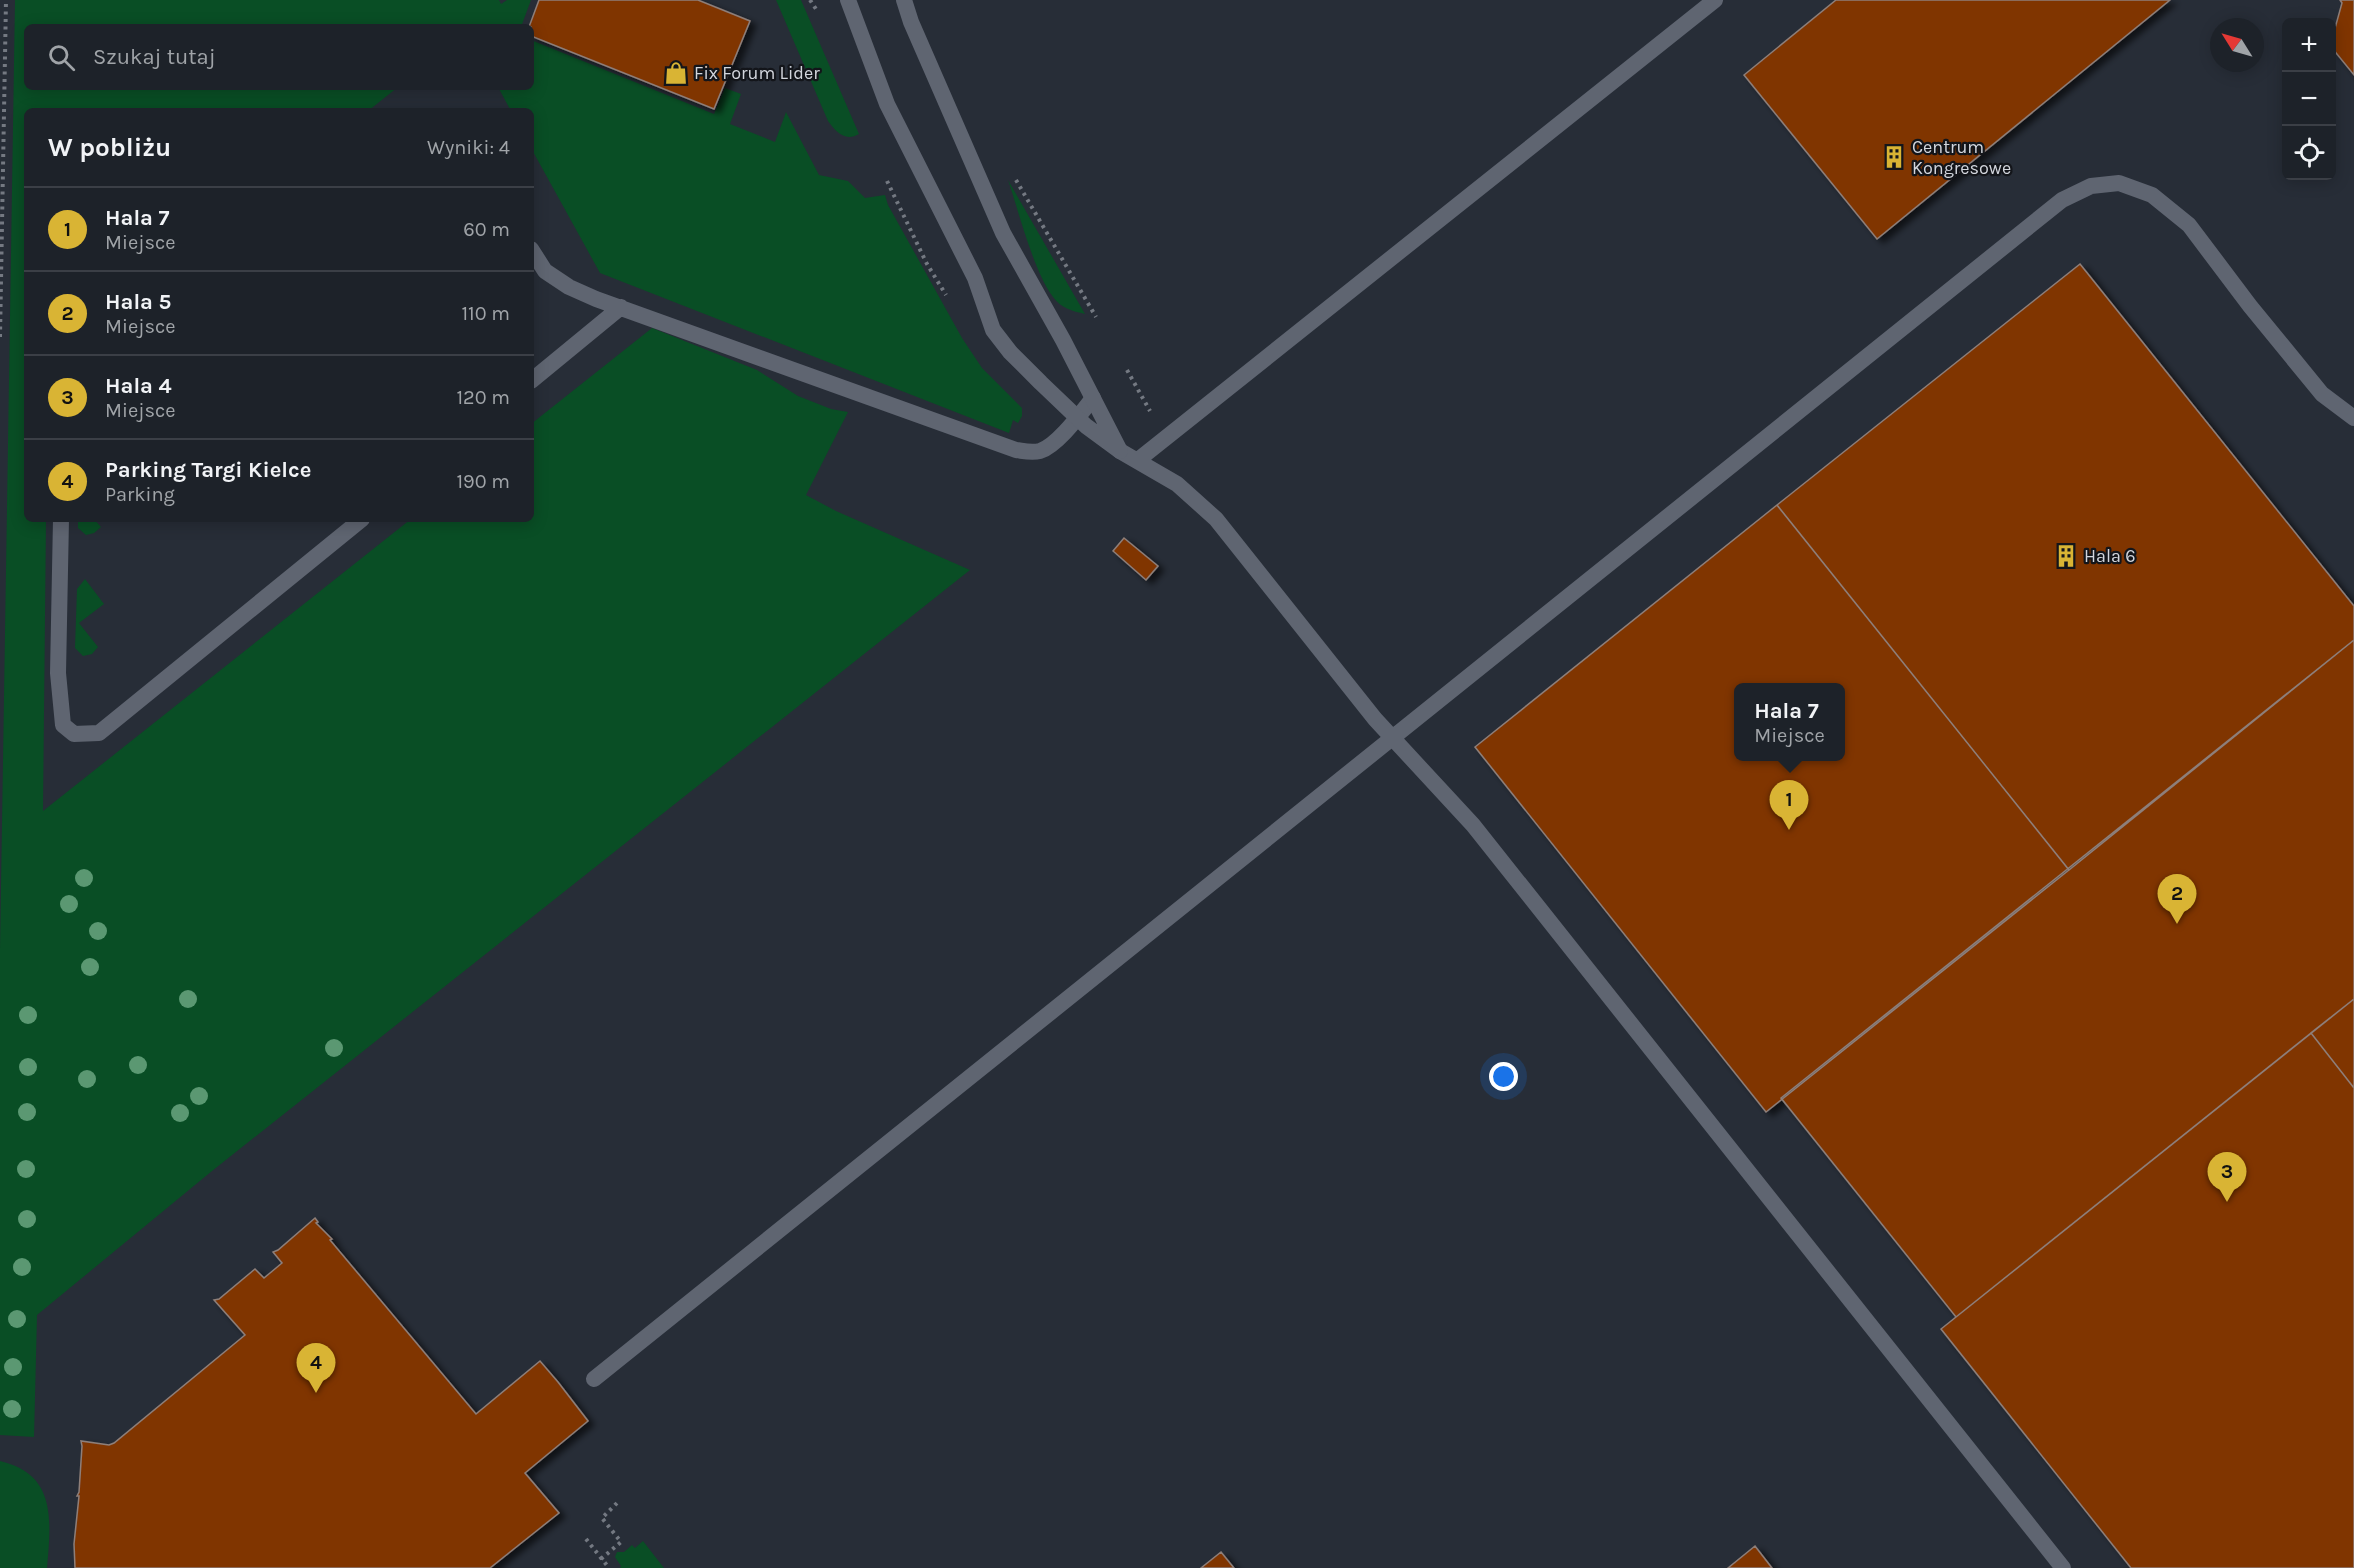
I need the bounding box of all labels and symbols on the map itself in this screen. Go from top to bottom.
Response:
north arrow [2210,18,2264,72]
shop icon: Fix Forum Lider [663,60,689,86]
place label: Fix Forum Lider [694,62,820,84]
place label: Centrum Kongresowe [1912,136,2011,179]
building icon: Centrum Kongresowe [1881,144,1907,170]
building icon: Hala 6 [2053,543,2079,569]
place label: Hala 6 [2084,545,2135,567]
pin: 1 [1770,780,1808,830]
pin: 2 [2158,874,2196,924]
your location [1489,1062,1518,1091]
pin: 3 [2208,1152,2246,1202]
pin: 4 [296,1344,336,1393]

